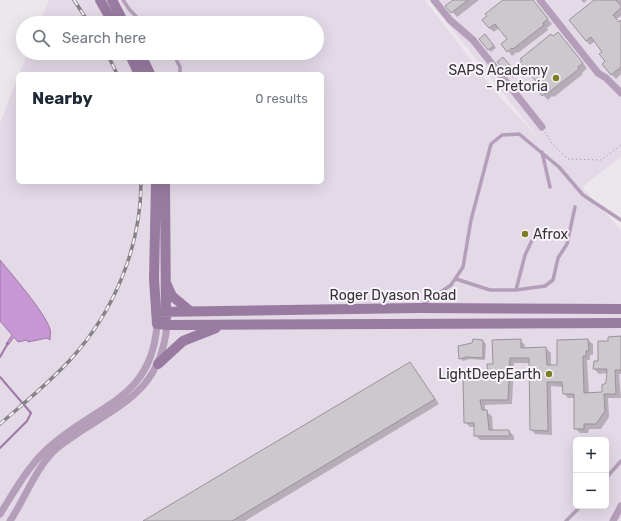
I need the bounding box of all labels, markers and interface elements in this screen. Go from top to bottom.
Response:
search box [16,16,324,60]
icon: search [30,27,52,49]
text: Search here [62,29,146,47]
place label: SAPS Academy - Pretoria [448,62,548,95]
marker: SAPS Academy - Pretoria [551,73,561,83]
text: Nearby [32,88,93,108]
text: 0 results [255,91,308,106]
place label: Afrox [533,226,569,243]
marker: Afrox [520,229,530,239]
street label: Roger Dyason Road [330,287,456,304]
place label: LightDeepEarth [438,366,541,383]
marker: LightDeepEarth [544,369,554,379]
map controls [573,437,609,509]
button: + [573,437,609,473]
button: − [573,473,609,509]

